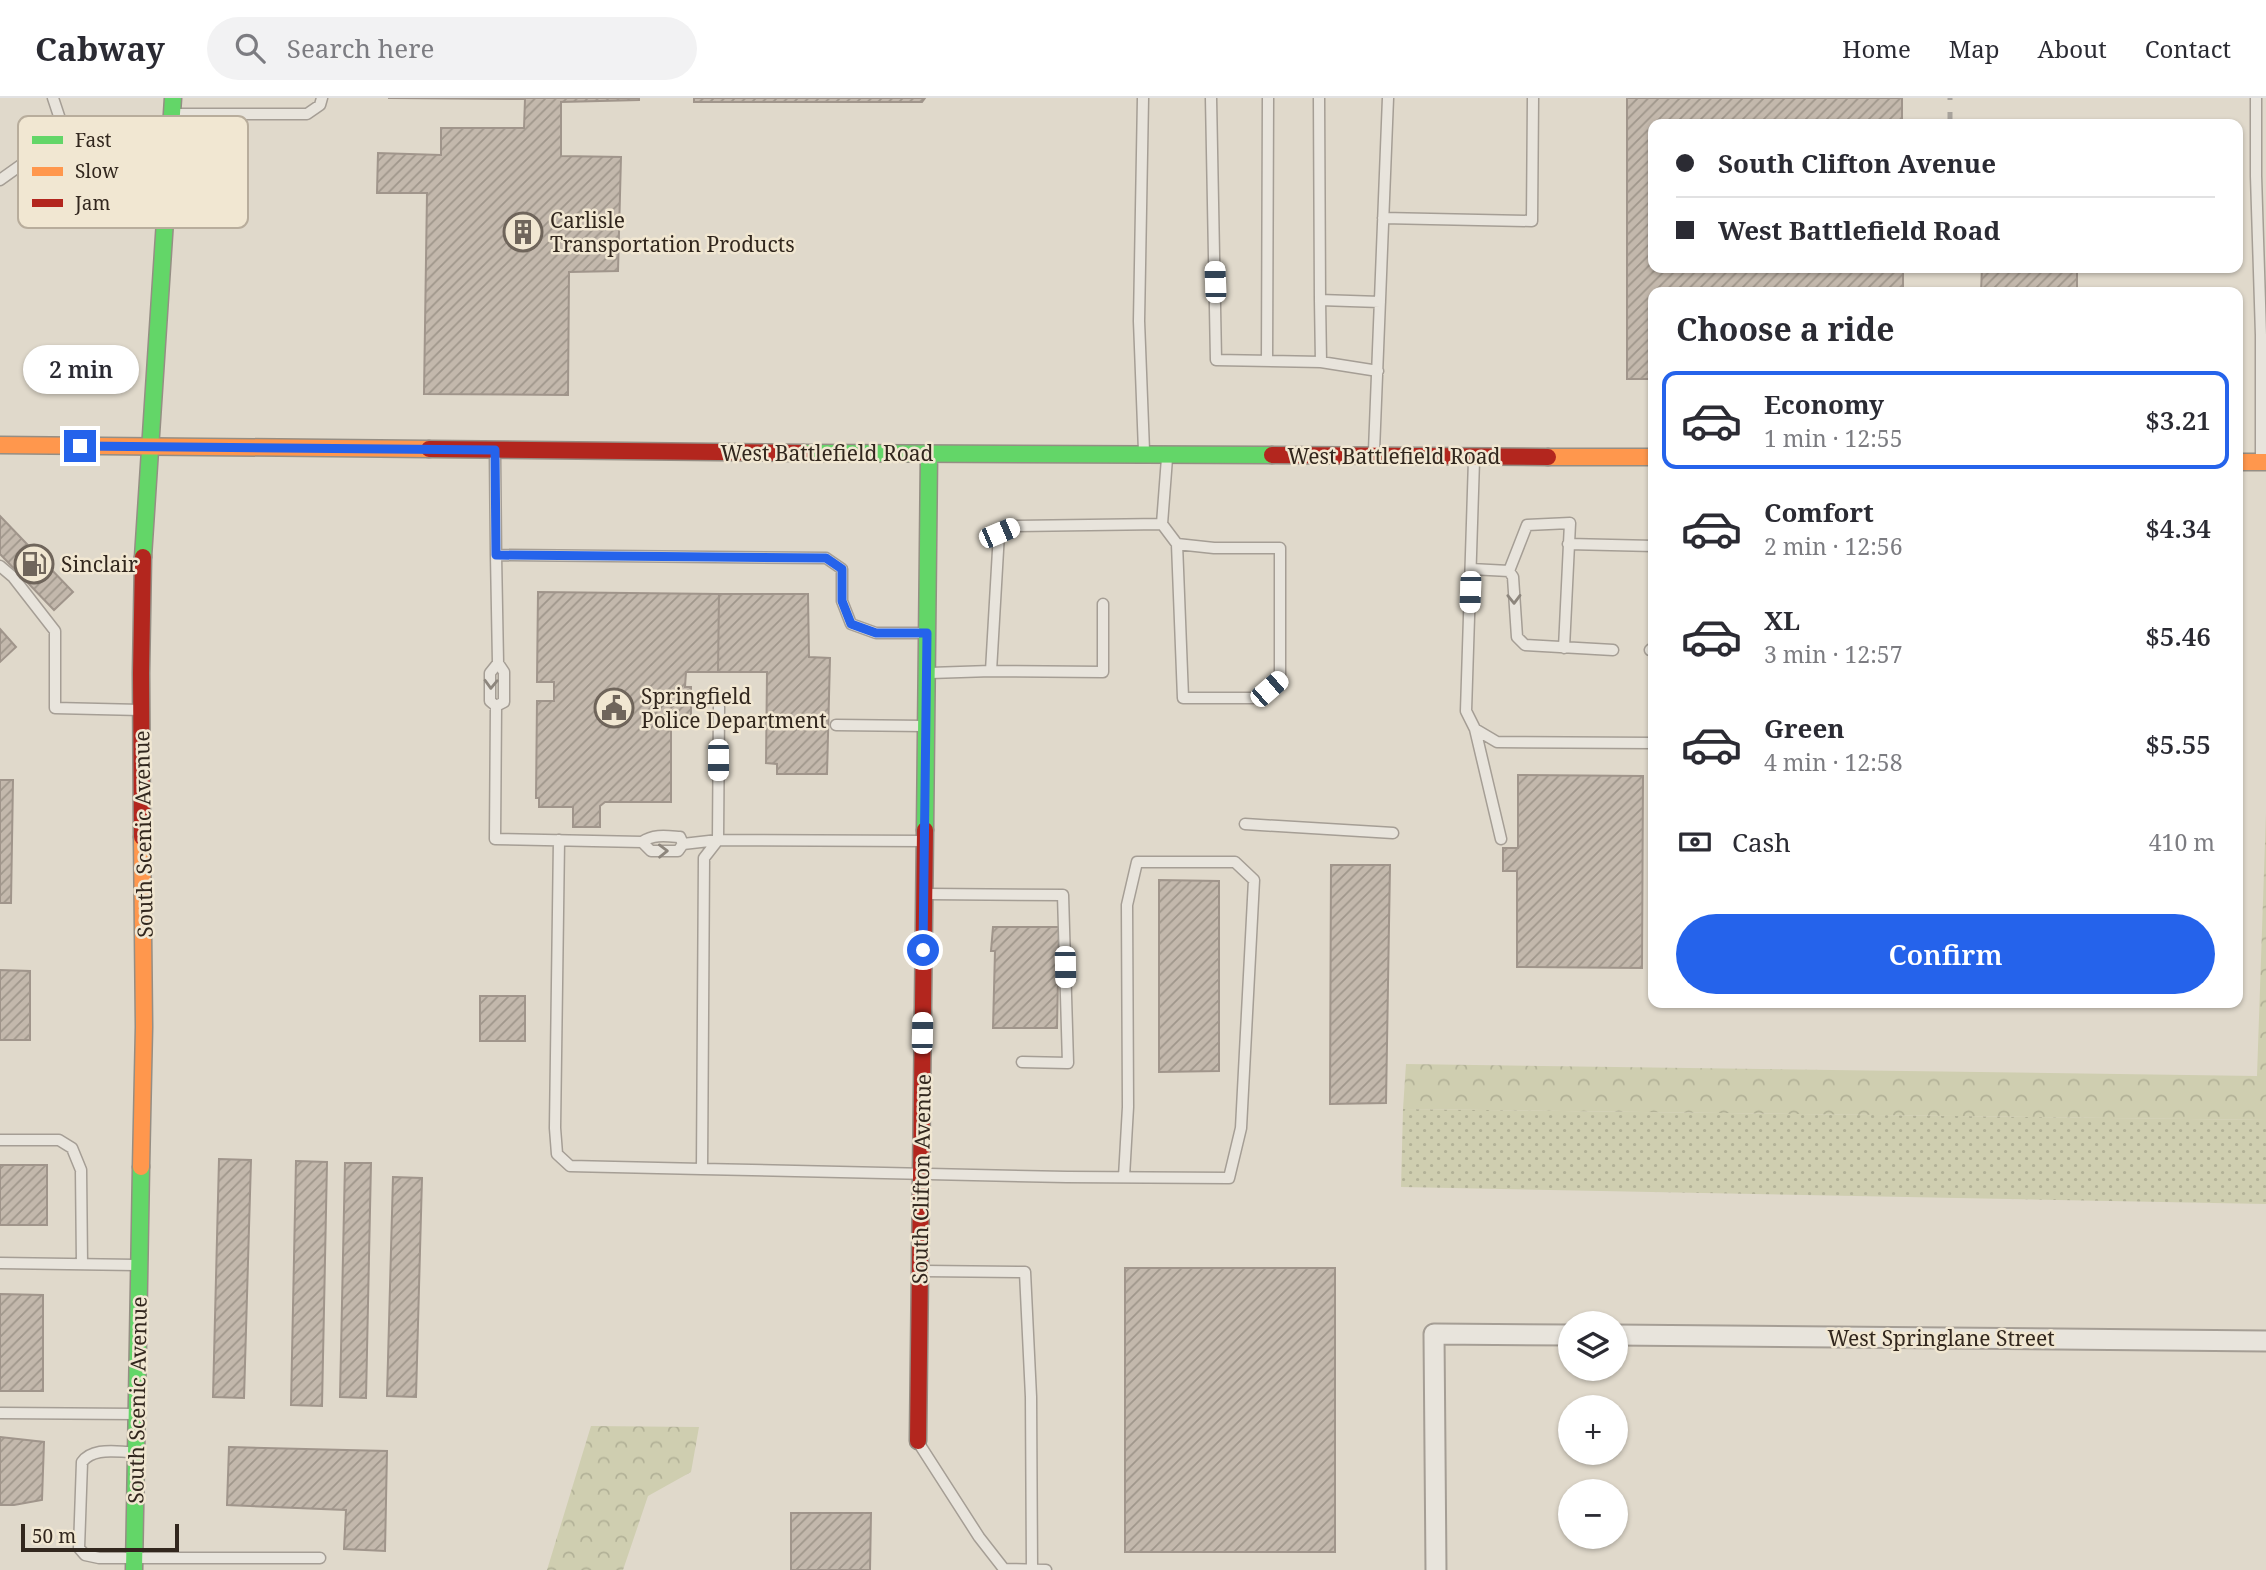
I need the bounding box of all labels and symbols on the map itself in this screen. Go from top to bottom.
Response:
legend [18,116,248,228]
text: Fast [75,127,112,153]
text: Slow [75,158,119,184]
text: Jam [74,190,110,216]
place label: Carlisle Transportation Products [550,206,795,258]
building icon: Carlisle Transportation Products [502,211,544,253]
car [1204,261,1227,303]
callout: 2 min [22,344,138,394]
route end [64,430,96,462]
street label: West Battlefield Road [720,439,934,467]
street label: West Battlefield Road [1287,442,1501,470]
car [976,515,1023,551]
fuel station icon: Sinclair [13,543,55,585]
place label: Sinclair [61,550,138,578]
car [1459,571,1482,613]
one-way arrow [1506,594,1521,605]
car [1247,667,1292,711]
one-way arrow [483,679,498,690]
place label: Springfield Police Department [641,682,827,734]
public building icon: Springfield Police Department [593,687,635,729]
street label: South Scenic Avenue [127,730,159,938]
car [708,739,729,781]
one-way arrow [659,843,669,859]
route start [907,934,939,966]
car [1055,946,1076,988]
car [912,1012,933,1054]
street label: South Clifton Avenue [905,1074,937,1284]
street label: South Scenic Avenue [121,1296,153,1504]
street label: West Springlane Street [1827,1324,2055,1352]
scale bar [21,1521,178,1553]

